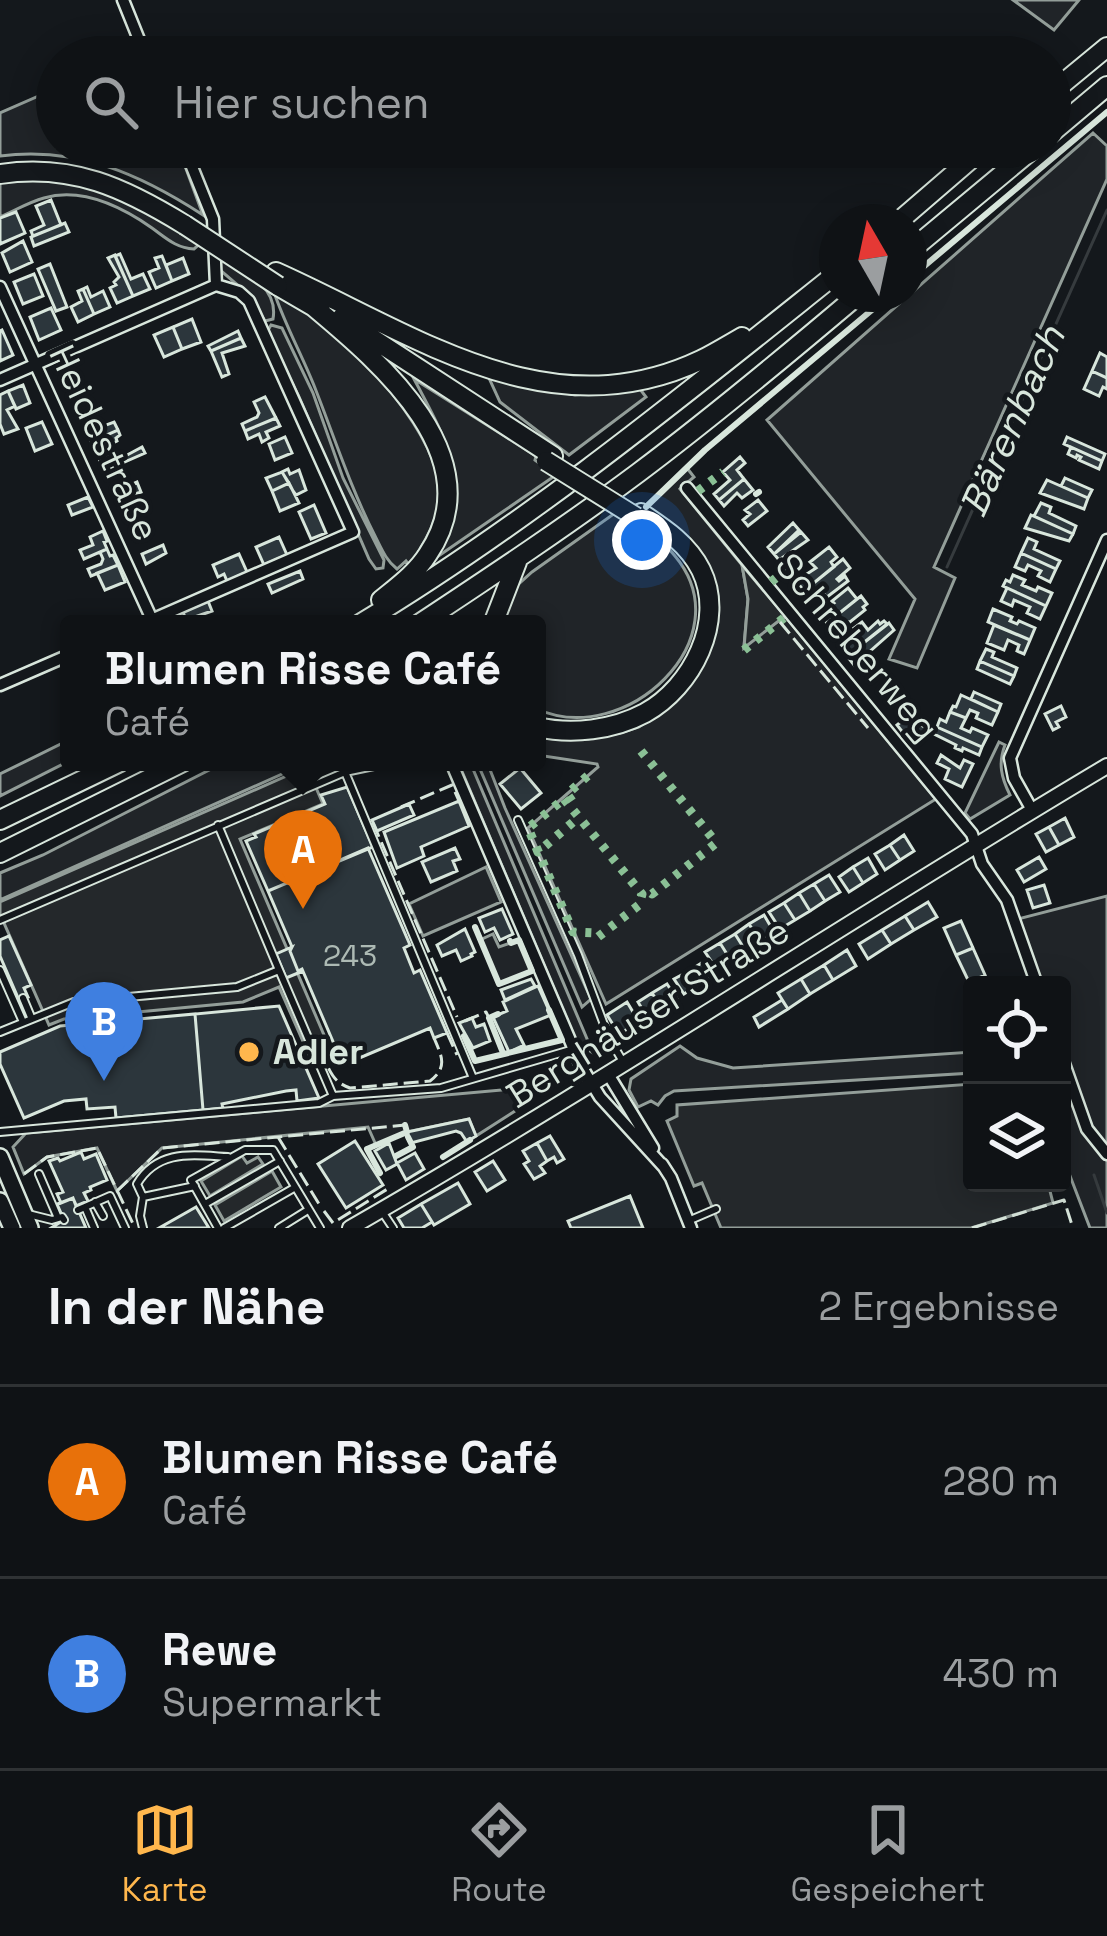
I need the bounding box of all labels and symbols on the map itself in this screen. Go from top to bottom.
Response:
north arrow [819,204,927,312]
water label: Bärenbach [948,317,1076,524]
street label: Heidestraße [39,338,169,548]
your location [612,510,672,570]
street label: Schreberweg [765,544,949,750]
pin: A [264,810,342,909]
street label: Berghäuser Straße [498,907,798,1119]
house number: 243 [323,936,377,975]
pin: B [65,982,143,1081]
place label: Adler [273,1029,363,1075]
marker: Adler [236,1039,262,1065]

